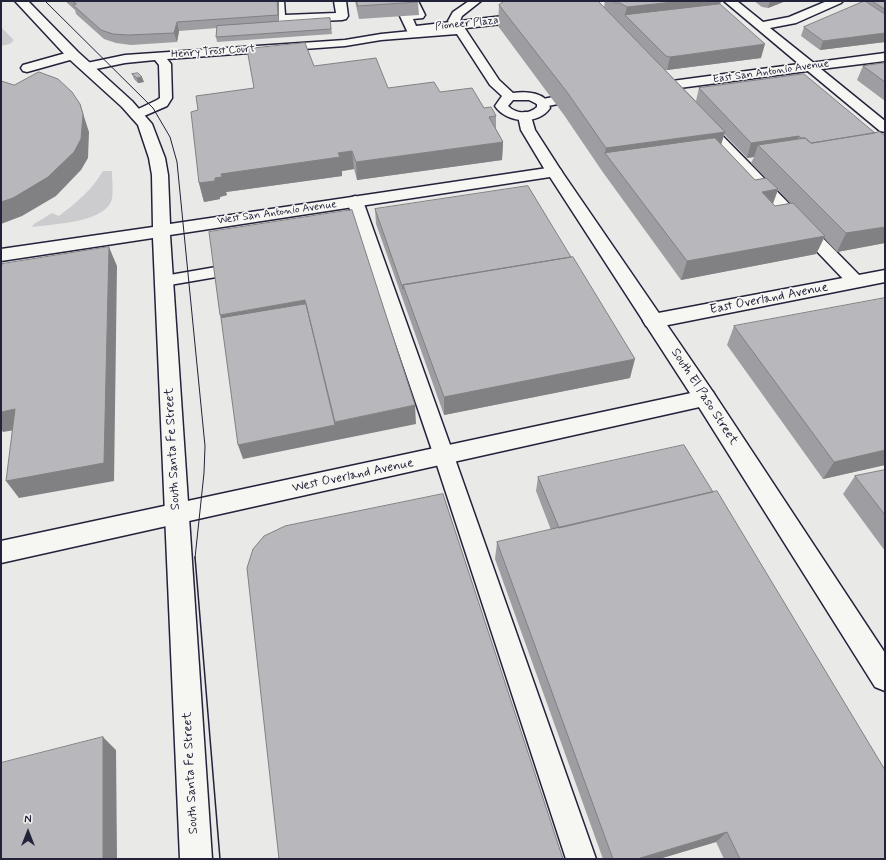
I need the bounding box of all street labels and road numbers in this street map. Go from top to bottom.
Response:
street label: Pioneer Plaza [435,14,499,34]
street label: Henry Trost Court [171,42,255,62]
street label: East San Antonio Avenue [712,57,830,87]
street label: West San Antonio Avenue [216,198,338,228]
street label: East Overland Avenue [709,280,829,318]
street label: South El Paso Street [667,346,741,448]
street label: South Santa Fe Street [162,387,184,511]
street label: West Overland Avenue [291,456,415,496]
street label: South Santa Fe Street [180,711,202,835]

